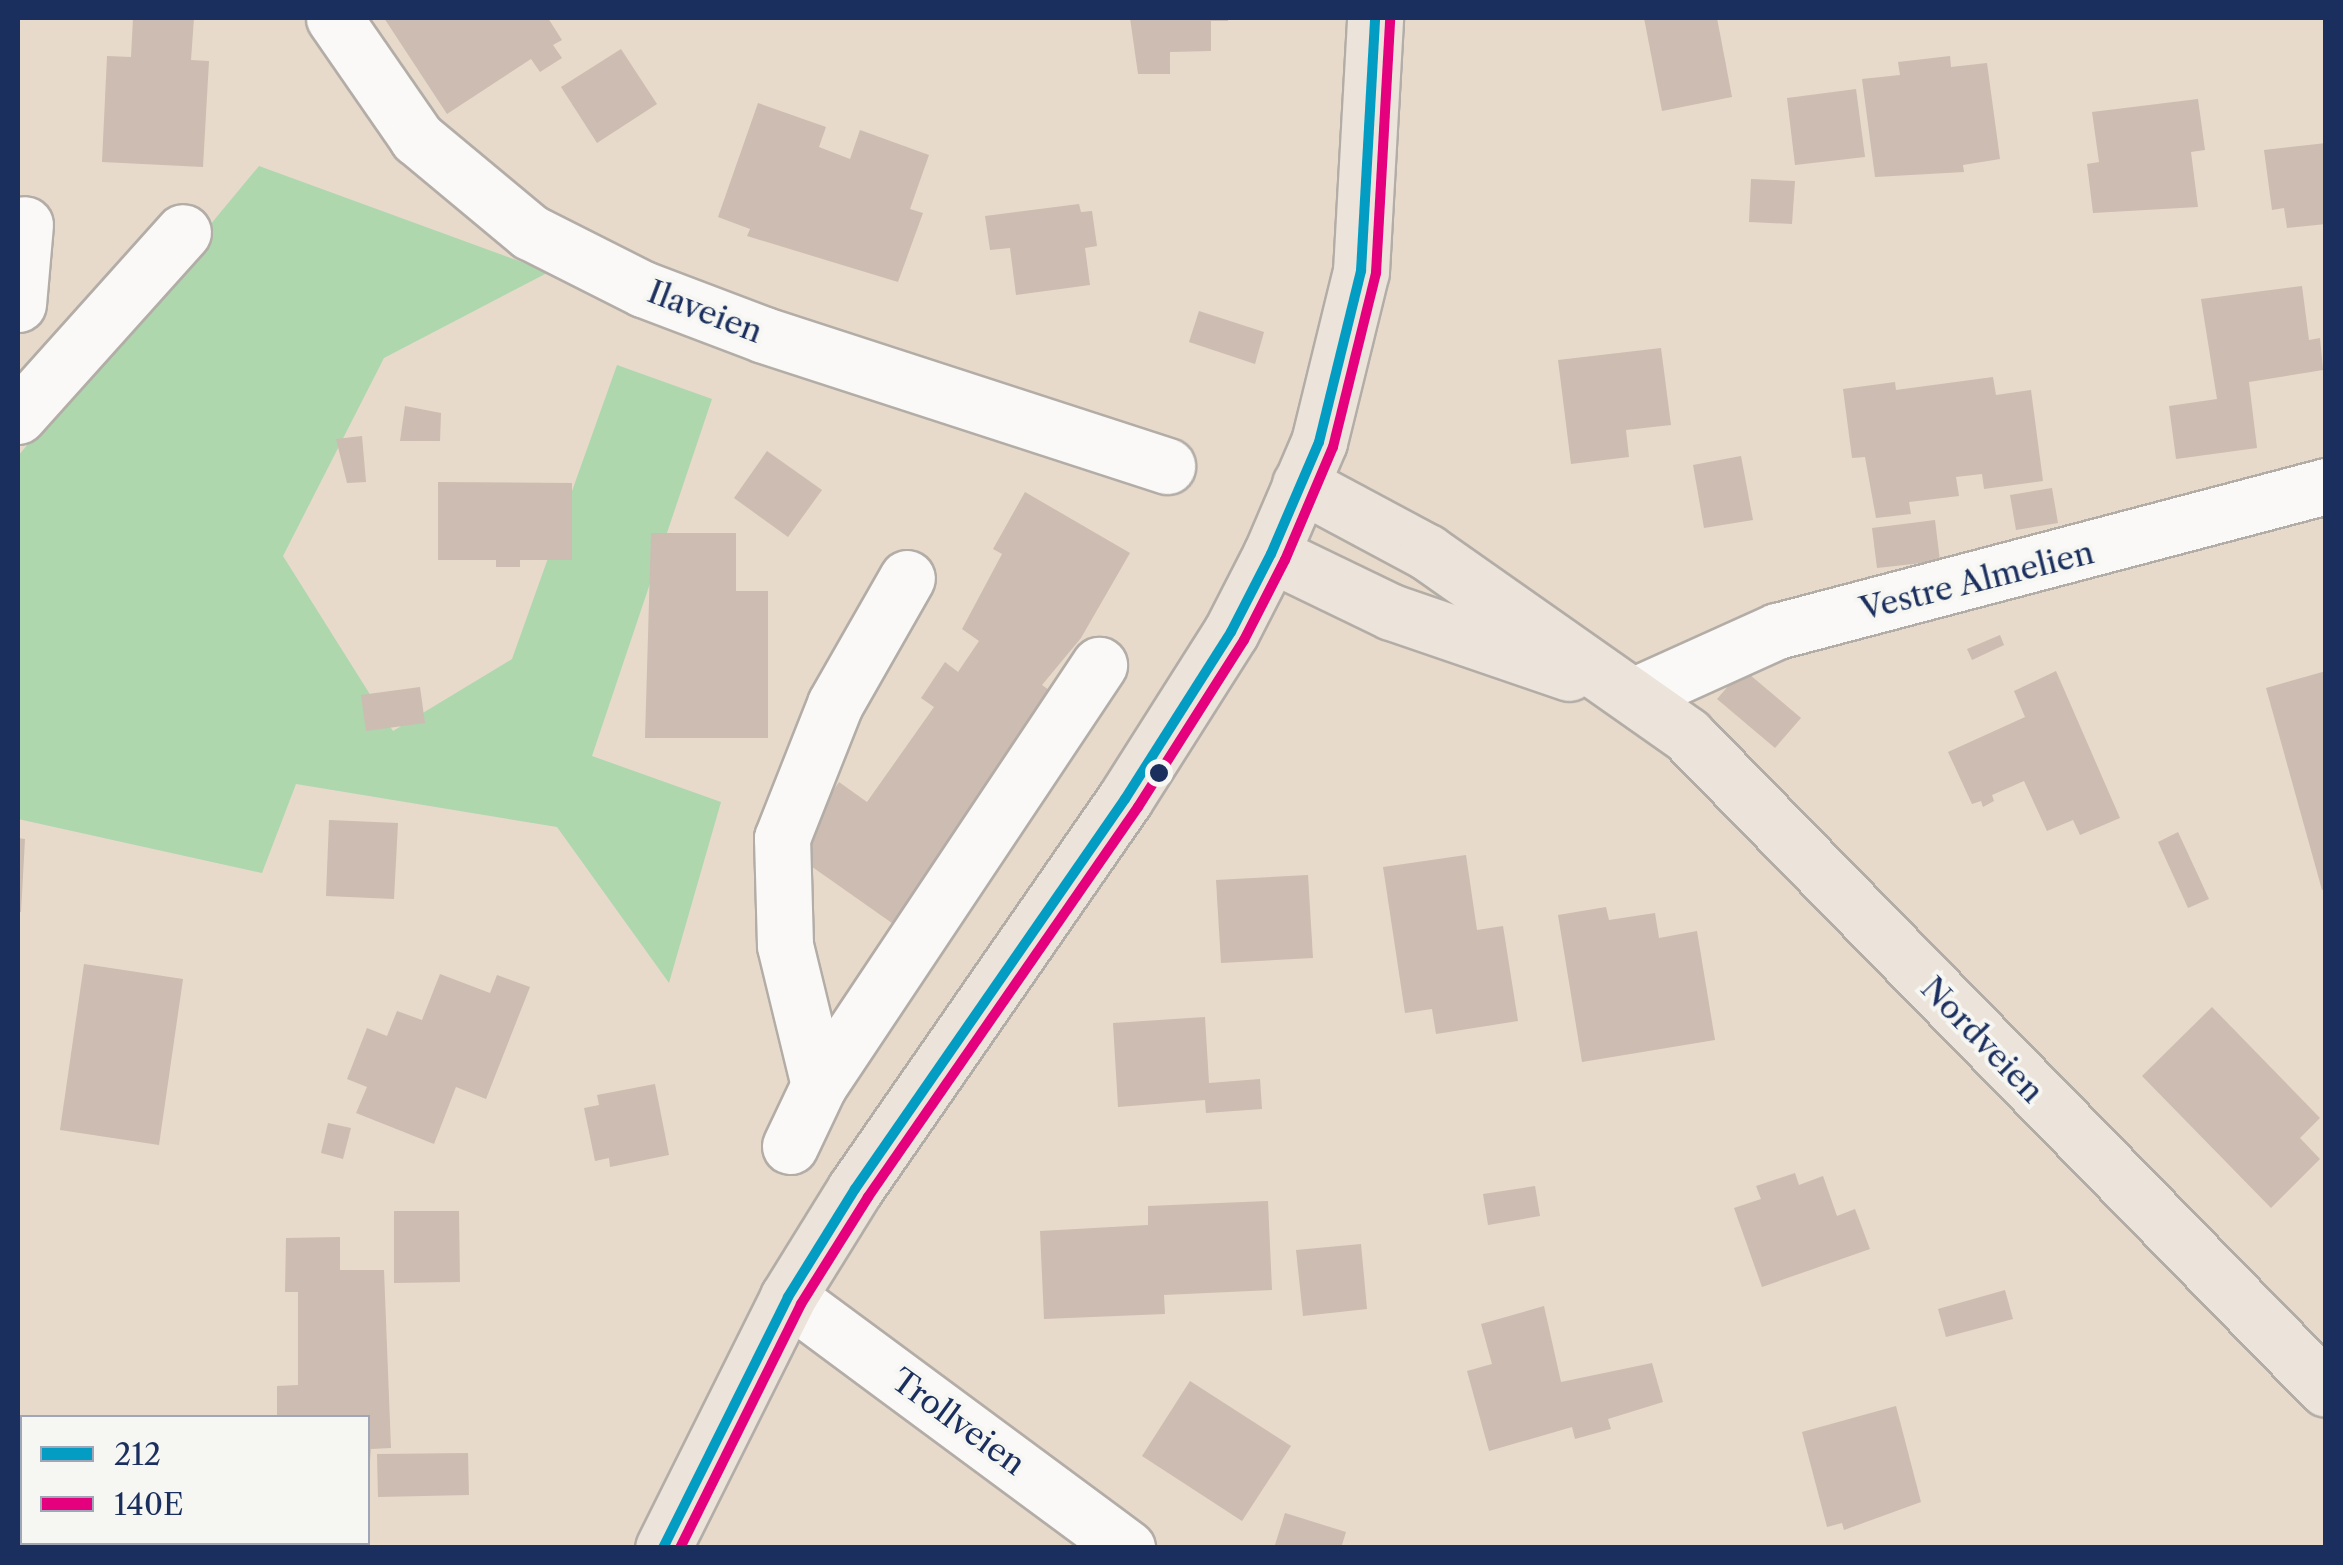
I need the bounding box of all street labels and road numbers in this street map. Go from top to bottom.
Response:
street label: Ilaveien [642,273,768,351]
street label: Vestre Almelien [1856,533,2098,629]
street label: Nordveien [1913,969,2051,1111]
street label: Trollveien [884,1361,1032,1483]

